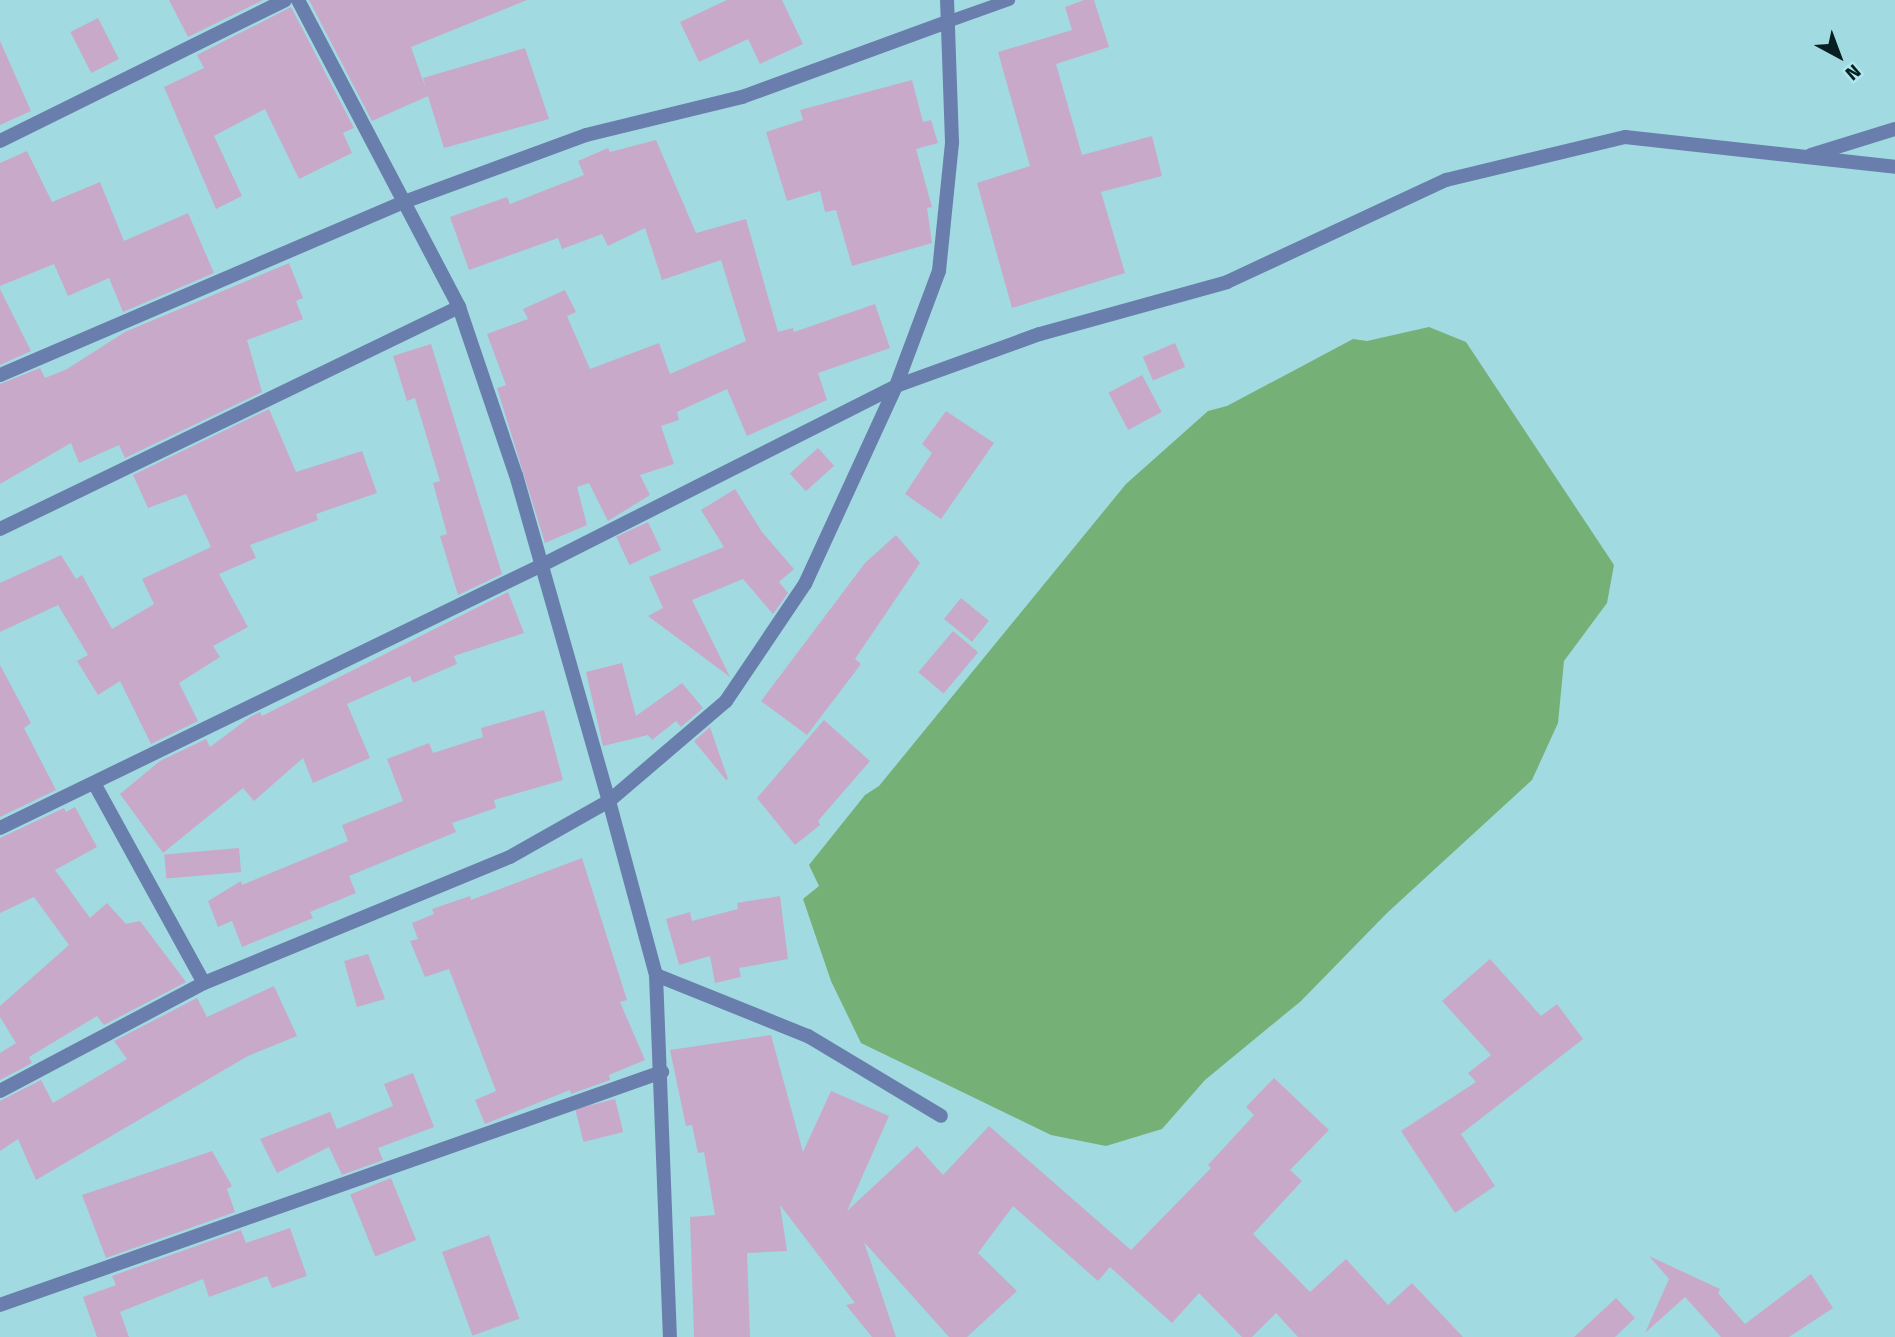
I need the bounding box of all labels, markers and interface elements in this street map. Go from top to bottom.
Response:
north arrow [1804,21,1874,91]
text: N [1841,59,1865,85]

